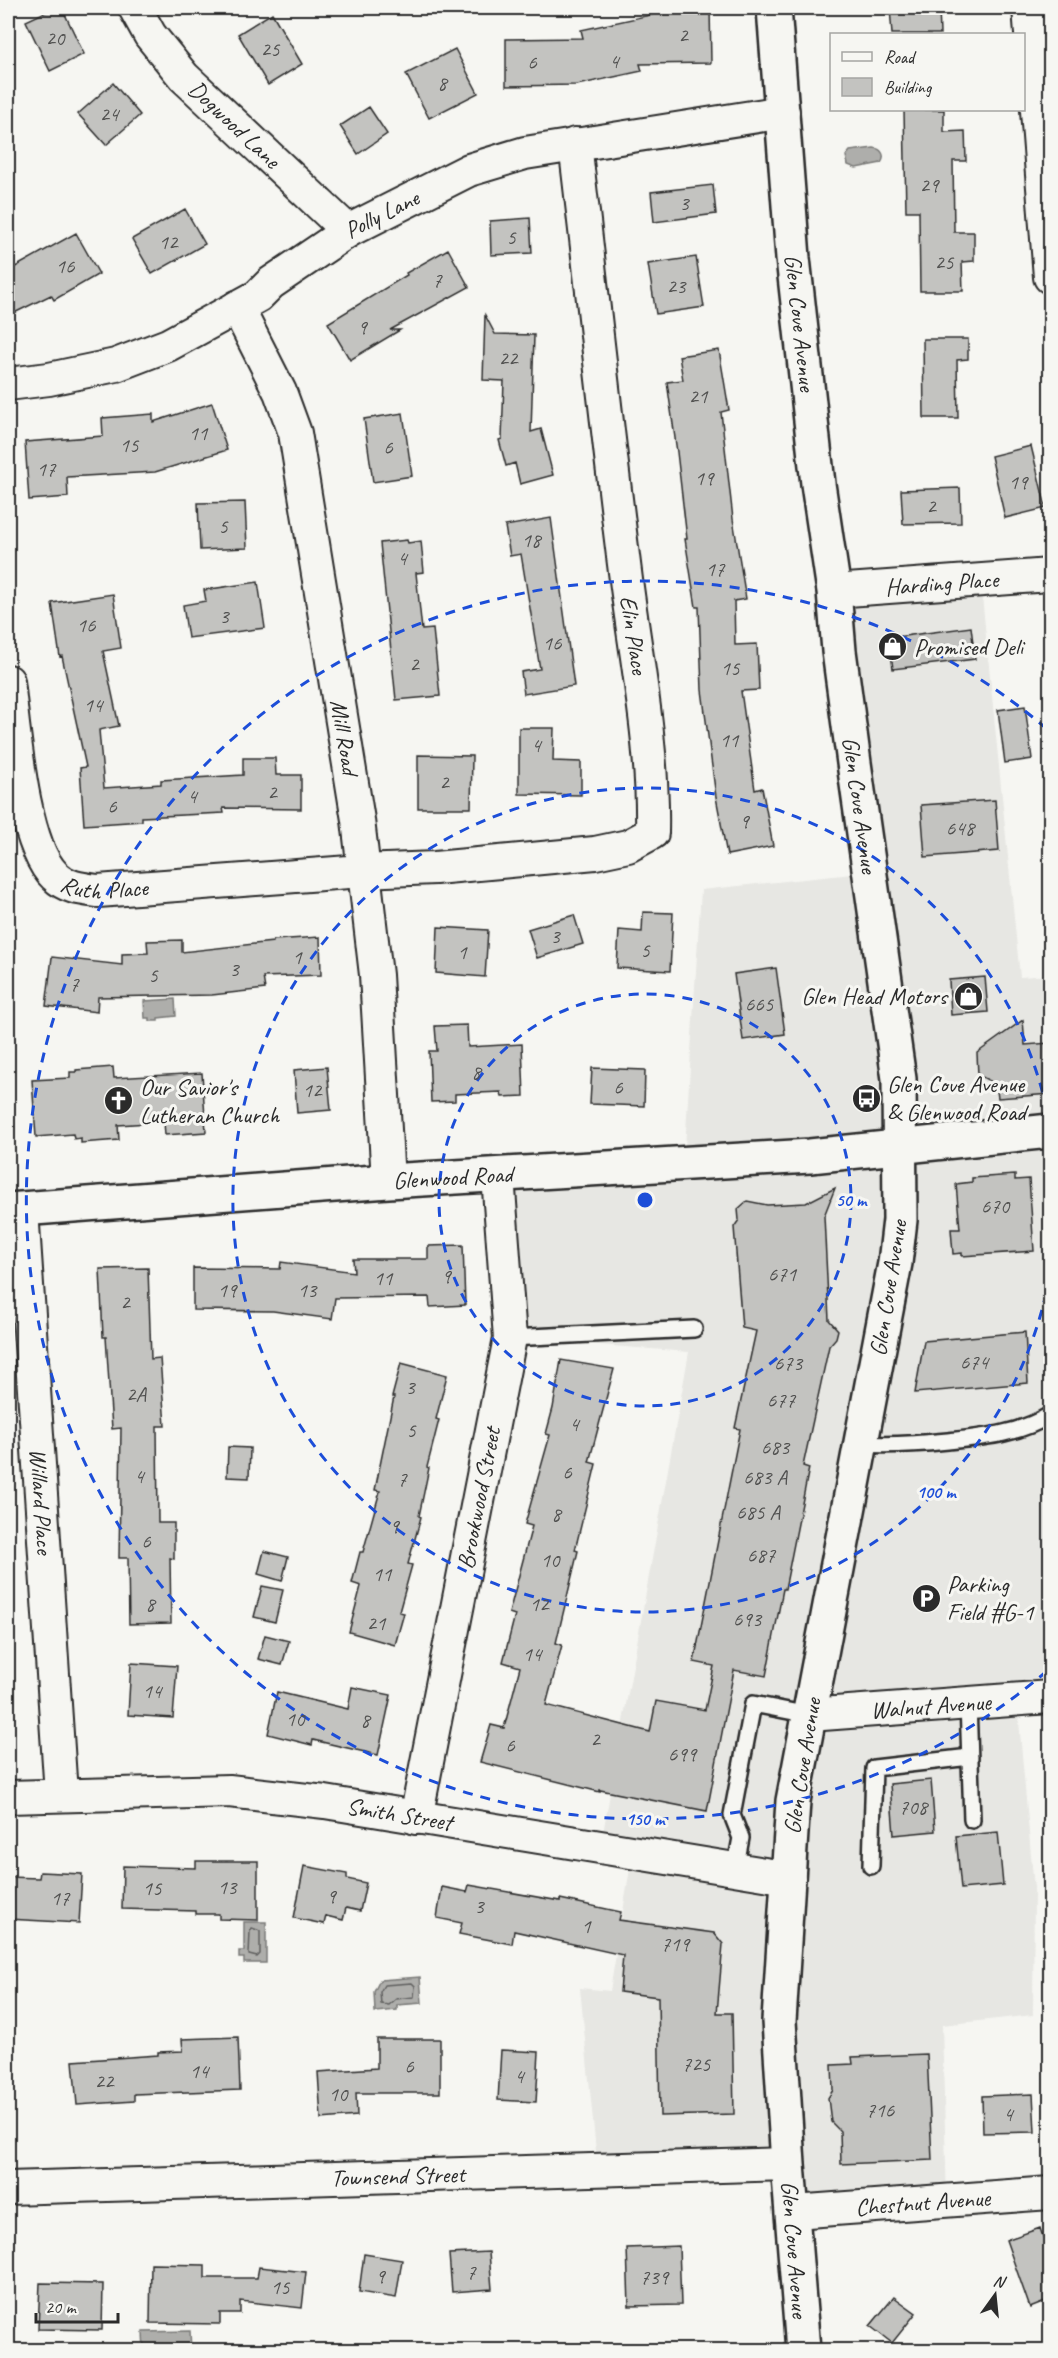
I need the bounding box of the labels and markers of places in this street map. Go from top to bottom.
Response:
shop icon: Promised Deli [877,631,909,663]
place label: Promised Deli [914,632,1026,662]
shop icon: Glen Head Motors [952,980,984,1012]
place label: Glen Head Motors [801,981,949,1011]
place label: Glen Cove Avenue & Glenwood Road [887,1069,1029,1127]
place label: Our Savior's Lutheran Church [140,1072,280,1130]
bus stop icon: Glen Cove Avenue & Glenwood Road [850,1082,882,1114]
church icon: Our Savior's Lutheran Church [103,1085,135,1117]
centre of rings [635,1190,655,1210]
place label: Parking Field #G-1 [947,1569,1035,1627]
parking icon: Parking Field #G-1 [910,1582,942,1614]

